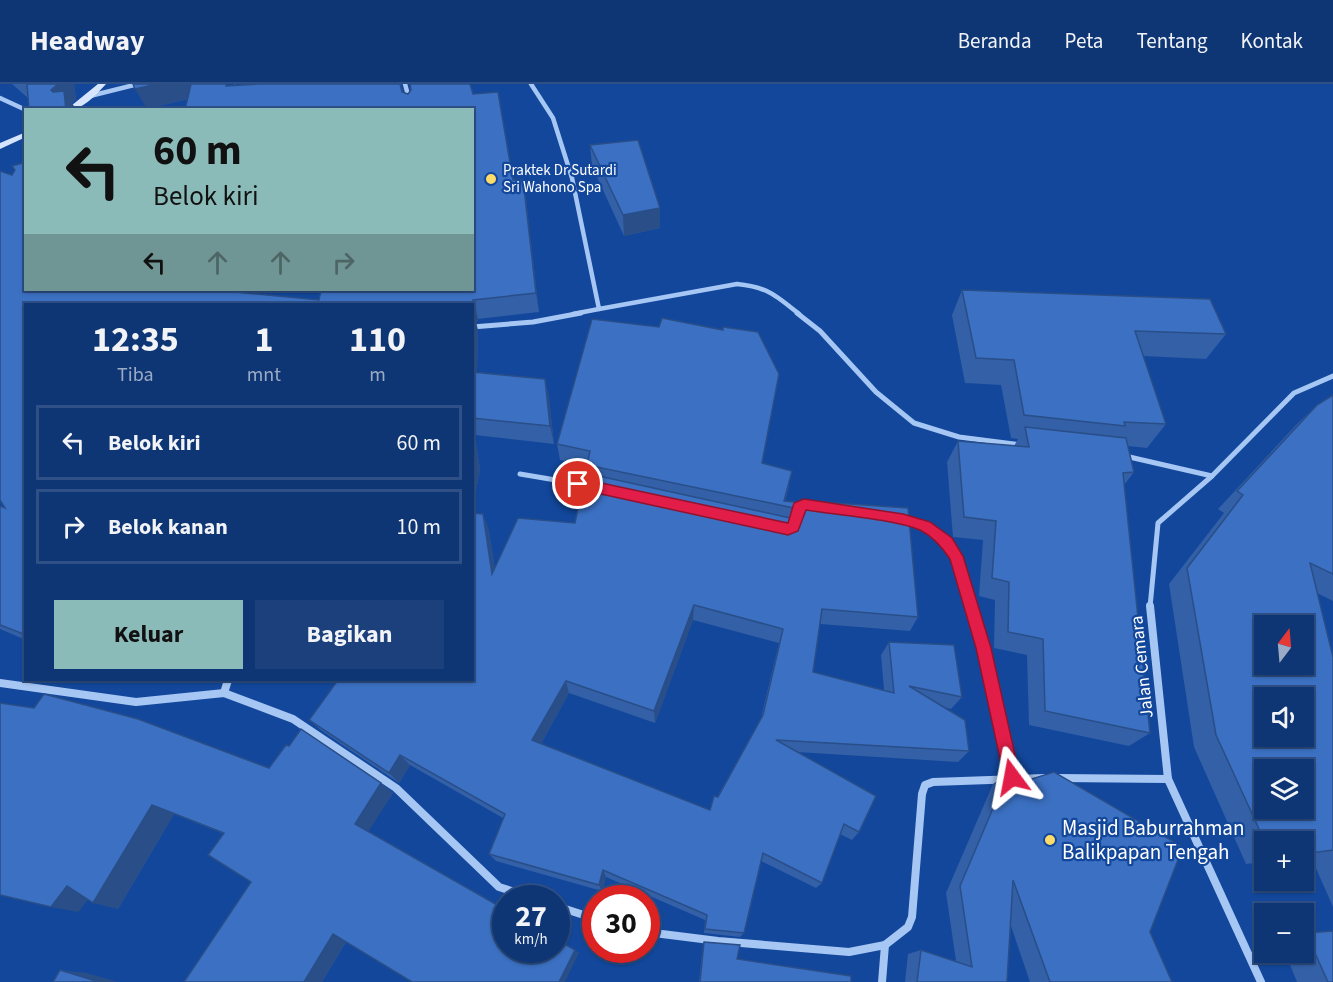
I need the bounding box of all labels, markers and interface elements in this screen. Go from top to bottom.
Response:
text: Headway [30,21,145,61]
text: Beranda [958,26,1032,56]
text: Peta [1065,26,1103,56]
text: Tentang [1136,26,1207,56]
text: Kontak [1240,26,1303,56]
text: 60 m [153,121,242,181]
icon: left [54,132,132,210]
place label: Praktek Dr Sutardi Sri Wahono Spa [503,160,617,198]
marker: Praktek Dr Sutardi Sri Wahono Spa [484,172,498,186]
text: Belok kiri [153,177,259,216]
icon: left [138,246,171,279]
icon: ahead [201,246,234,279]
icon: ahead [264,246,297,279]
icon: right [327,246,360,279]
text: 12:35 [92,314,179,365]
text: 1 [254,314,273,365]
text: 110 [349,314,406,365]
text: Tiba [117,361,154,389]
text: mnt [247,361,281,389]
text: m [369,361,386,389]
icon: left [57,426,90,459]
text: Belok kiri [108,427,201,459]
text: 60 m [396,427,441,459]
pin [552,458,603,509]
icon: arrive [561,467,594,500]
icon: right [57,510,90,543]
text: Belok kanan [108,511,228,543]
text: 10 m [396,511,441,543]
button: Keluar [54,600,243,669]
button: Bagikan [255,600,444,669]
street label: Jalan Cemara [1124,615,1160,719]
north arrow [1254,615,1314,675]
map controls [1254,615,1314,963]
button: sound [1254,687,1314,747]
position arrow [980,745,1044,809]
button: layers [1254,759,1314,819]
place label: Masjid Baburrahman Balikpapan Tengah [1062,813,1244,867]
button: + [1254,831,1314,891]
marker: Masjid Baburrahman Balikpapan Tengah [1043,833,1057,847]
speed limit sign: 30 [582,885,660,963]
text: 27 [515,895,547,938]
button: − [1254,903,1314,963]
text: km/h [514,929,548,950]

